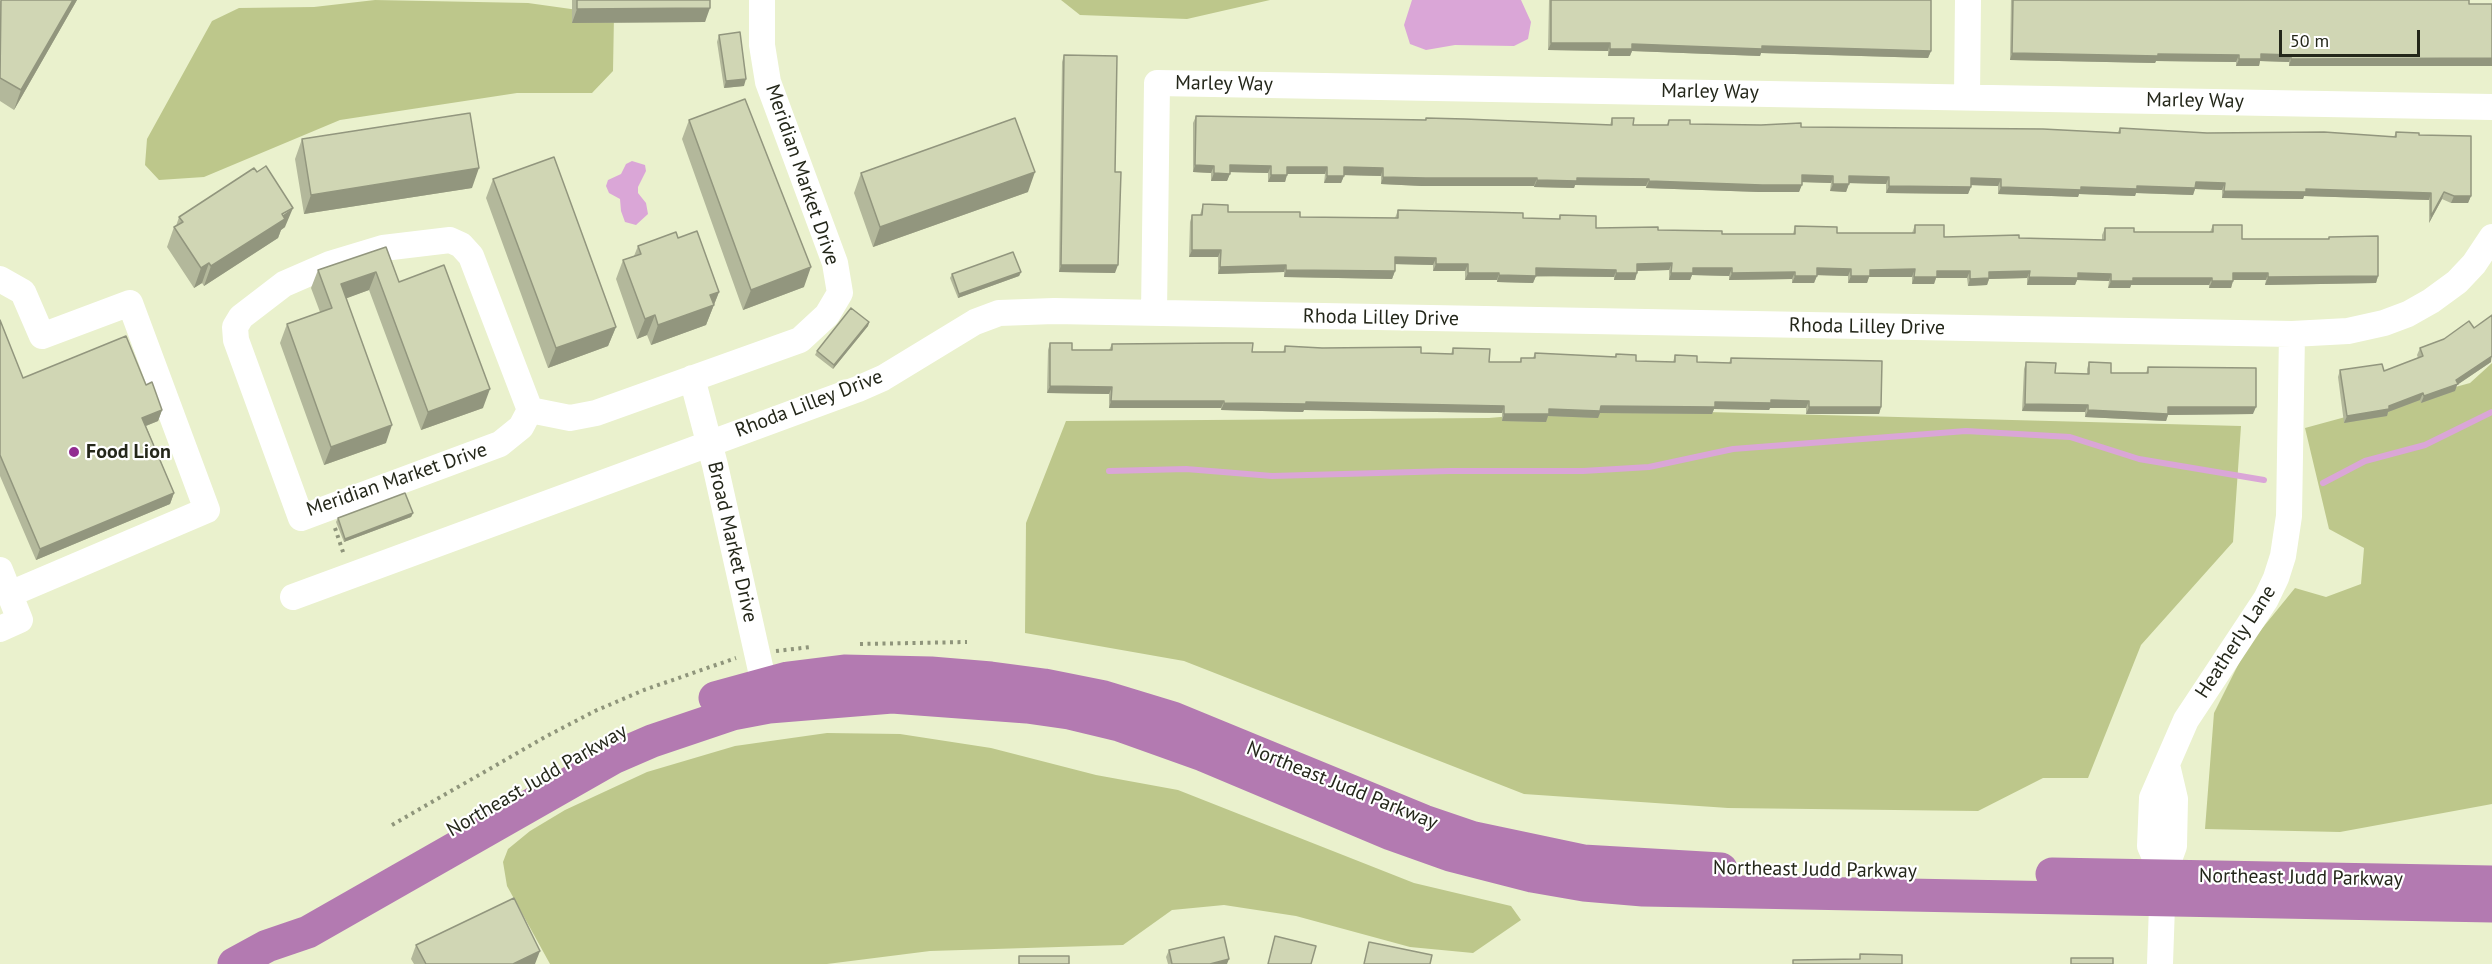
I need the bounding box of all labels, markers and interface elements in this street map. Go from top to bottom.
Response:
scale bar [2282,18,2423,56]
text: 50 m [2290,29,2329,52]
street label: Marley Way [1175,71,1273,97]
street label: Marley Way [1661,79,1759,105]
street label: Meridian Market Drive [760,82,844,268]
street label: Marley Way [2146,88,2244,114]
street label: Rhoda Lilley Drive [1303,305,1459,331]
street label: Rhoda Lilley Drive [1789,314,1945,340]
street label: Rhoda Lilley Drive [732,365,886,443]
street label: Meridian Market Drive [304,438,490,522]
place label: Food Lion [86,440,171,464]
marker: Food Lion [67,445,81,459]
street label: Broad Market Drive [702,459,762,625]
street label: Heatherly Lane [2191,581,2281,703]
street label: Northeast Judd Parkway [443,720,631,842]
street label: Northeast Judd Parkway [1243,737,1441,835]
street label: Northeast Judd Parkway [1713,856,1917,884]
street label: Northeast Judd Parkway [2199,864,2403,892]

